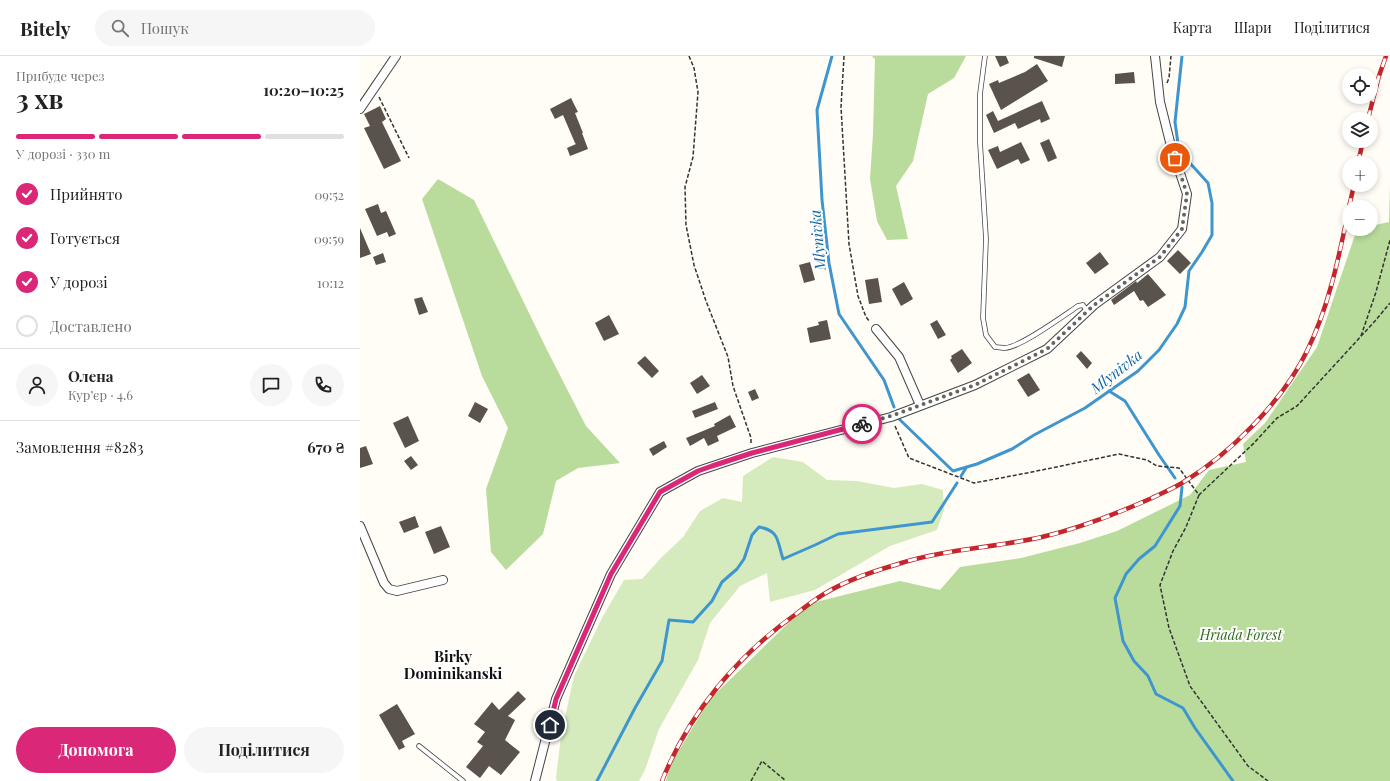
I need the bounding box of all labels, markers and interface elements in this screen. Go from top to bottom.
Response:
search box [95,10,375,46]
text: Bitely [20,15,71,41]
icon: search [109,17,131,39]
text: Пошук [141,18,189,38]
text: Карта [1173,18,1212,37]
text: Шари [1234,18,1272,37]
text: Поділитися [1294,18,1370,37]
text: Прибуде через [16,67,105,84]
map controls [1342,68,1378,236]
button: locate [1342,68,1378,104]
text: 10:20–10:25 [263,80,344,100]
text: 3 хв [16,81,63,116]
button: layers [1342,112,1378,148]
pin [1158,141,1192,175]
text: У дорозі · 330 m [16,145,110,162]
icon: bag [1164,147,1186,169]
button: + [1342,156,1378,192]
icon: check [16,183,38,205]
text: Прийнято [50,184,122,204]
text: 09:52 [315,186,344,203]
button: − [1342,200,1378,236]
water label: Mlynivka [804,209,830,272]
icon: check [16,227,38,249]
text: Готується [50,228,120,248]
text: 09:59 [314,230,344,247]
icon: check [16,271,38,293]
text: У дорозі [50,272,108,292]
text: 10:12 [317,274,344,291]
text: Доставлено [50,316,132,336]
water label: Mlynivka [1085,344,1146,398]
button: person [16,364,58,406]
button: chat [250,364,292,406]
button: phone [302,364,344,406]
text: Олена [68,366,114,386]
text: Кур’єр · 4.6 [68,386,133,403]
courier [842,404,882,444]
icon: bike [851,413,873,435]
text: Замовлення #8283 [16,437,143,457]
text: 670 ₴ [307,437,344,457]
park label: Hriada Forest [1199,625,1283,644]
district label: Birky Dominikanski [404,646,503,683]
pin [533,708,567,742]
icon: home [539,714,561,736]
button: Допомога [16,727,176,773]
button: Поділитися [184,727,344,773]

